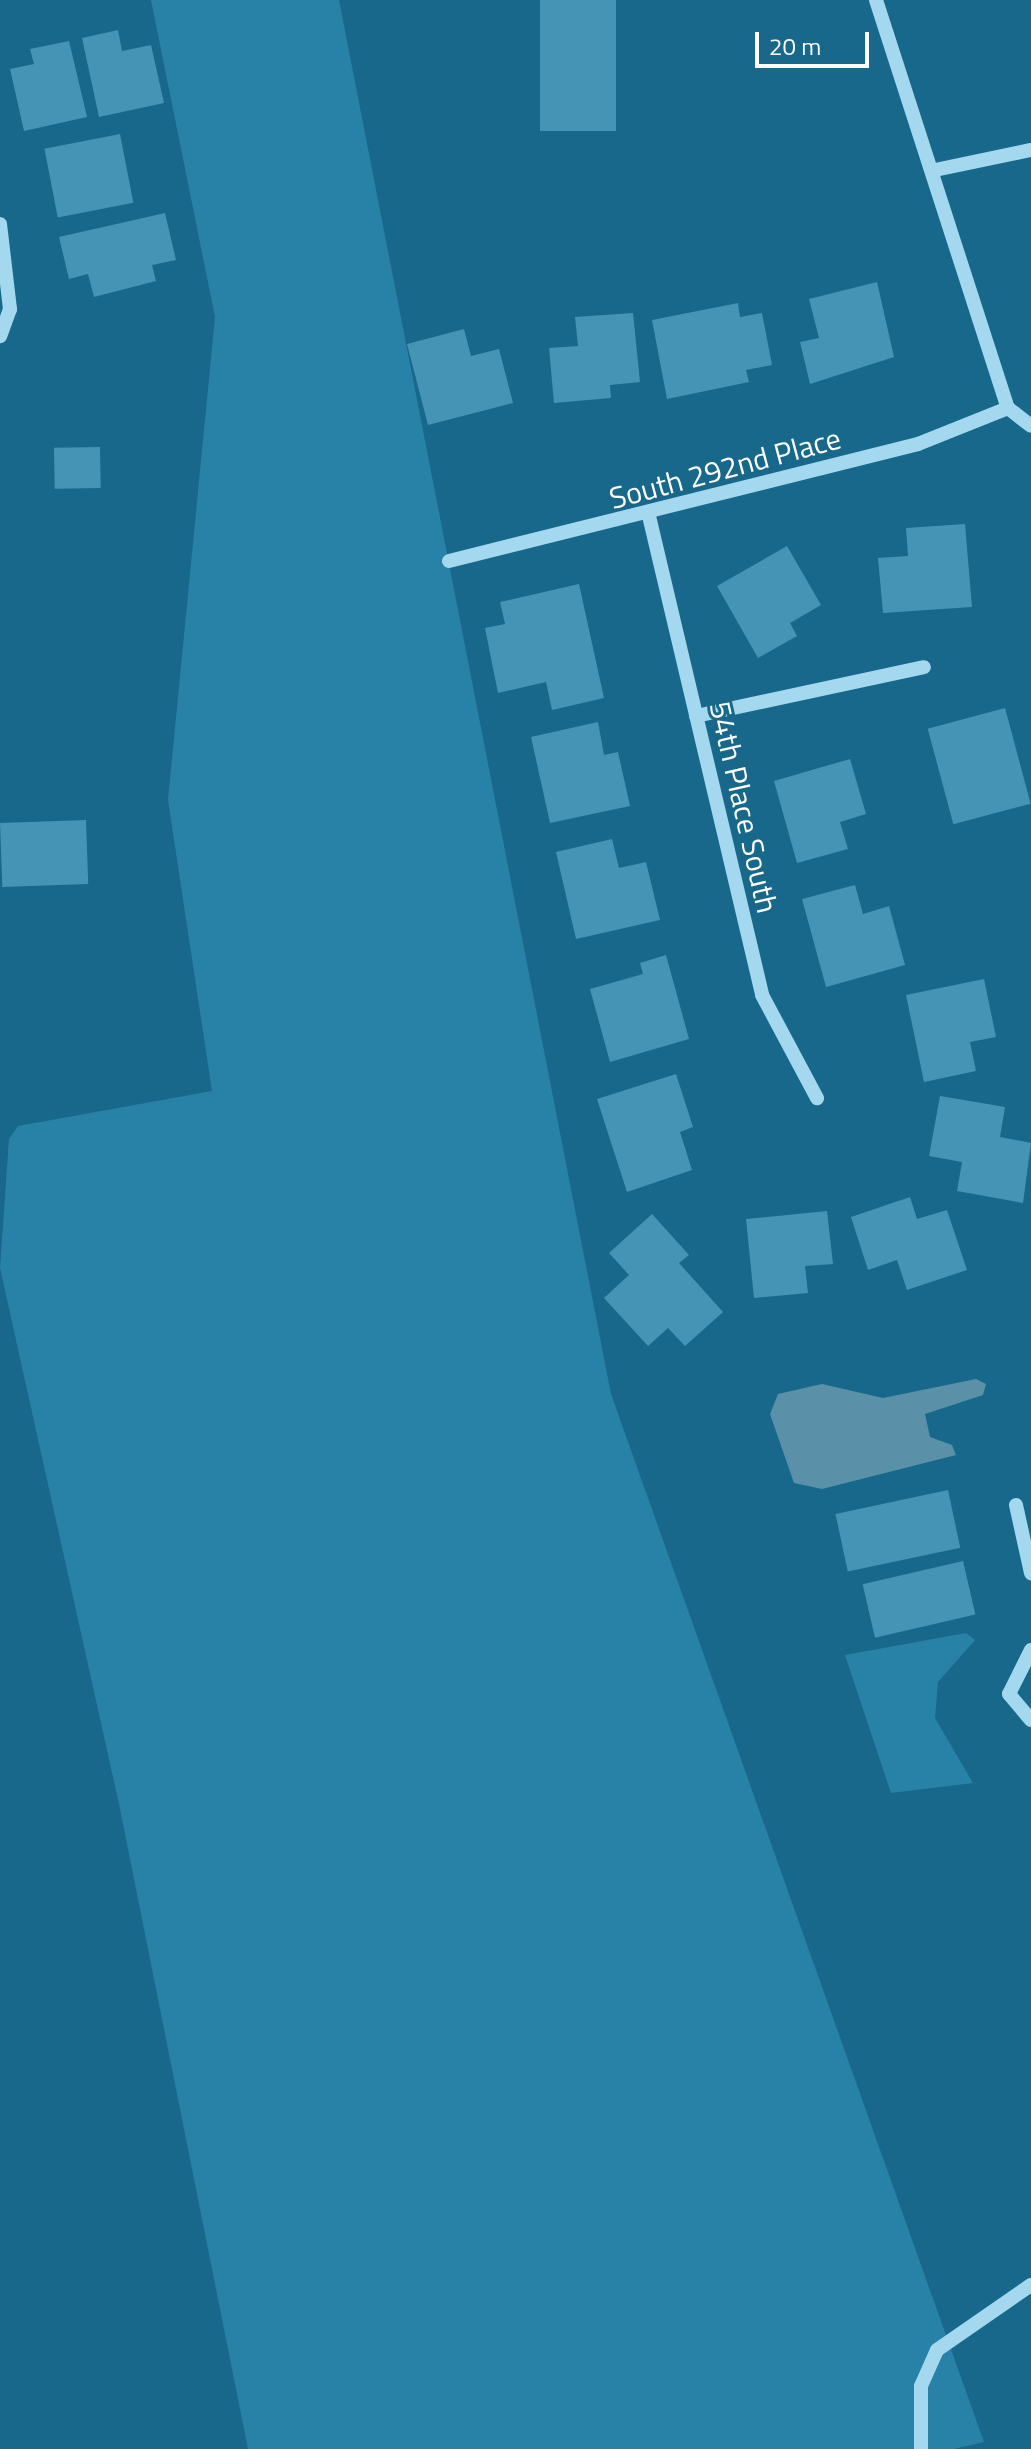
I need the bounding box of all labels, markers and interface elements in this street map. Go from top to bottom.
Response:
scale bar [759,16,873,66]
text: 20 m [769,28,821,64]
street label: South 292nd Place [605,420,845,516]
street label: 54th Place South [702,698,786,916]

